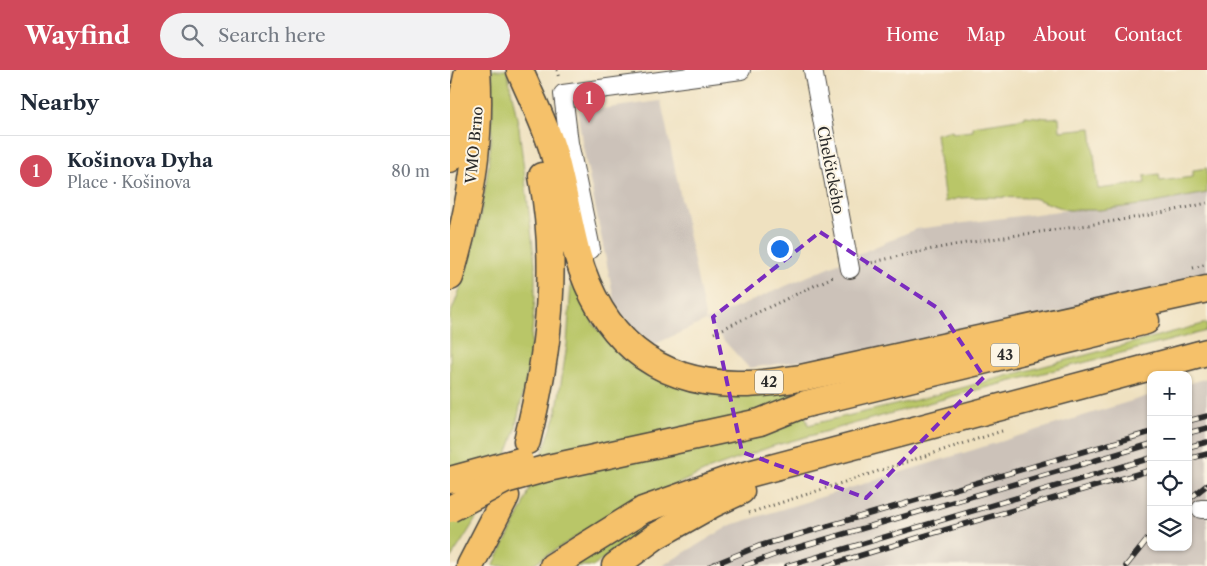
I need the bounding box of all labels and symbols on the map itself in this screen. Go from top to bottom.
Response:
pin: 1 [573,82,605,123]
street label: VMO Brno [461,106,487,185]
street label: Chelčického [813,124,849,216]
your location [767,236,793,262]
road number: 43 [991,344,1019,366]
road number: 42 [755,370,783,394]

